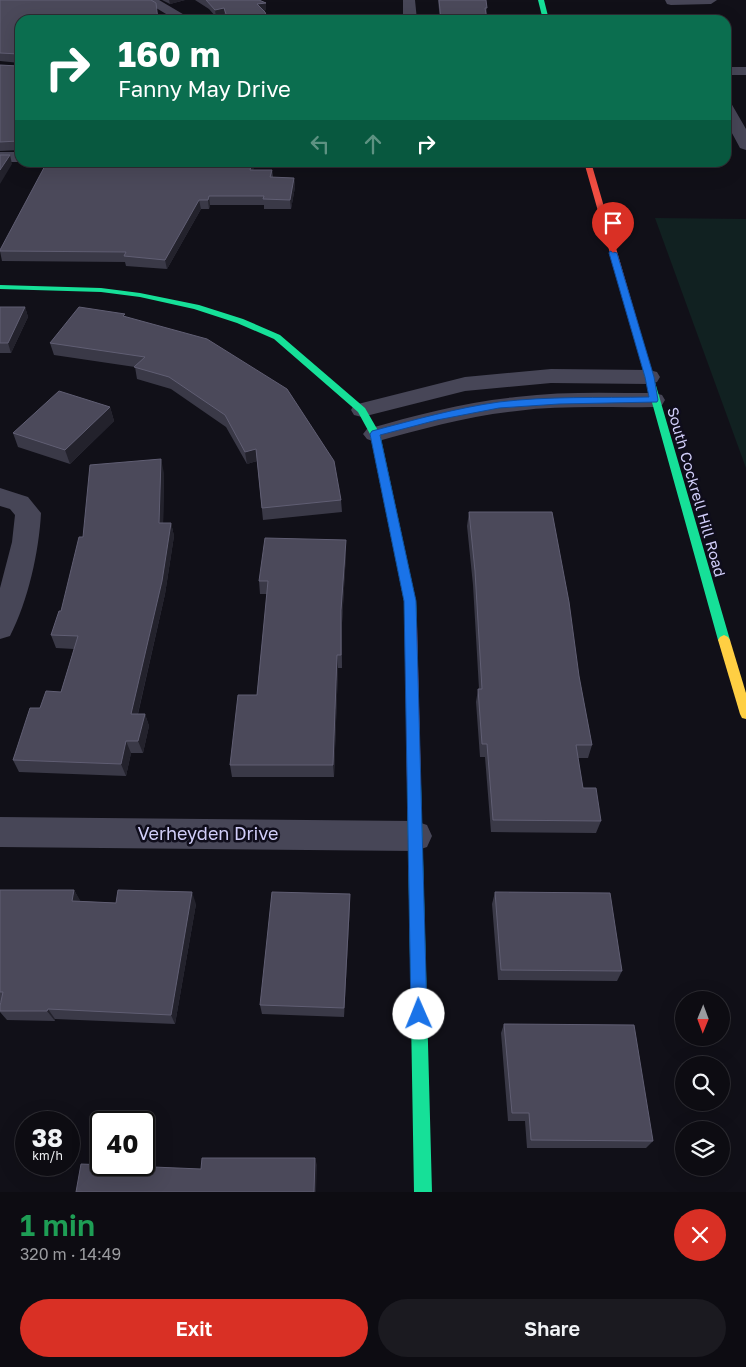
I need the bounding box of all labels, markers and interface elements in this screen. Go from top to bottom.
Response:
text: 160 m [118,33,220,75]
icon: right [35,35,100,100]
text: Fanny May Drive [118,75,291,102]
icon: left [306,130,334,158]
icon: ahead [359,130,387,158]
icon: right [412,130,440,158]
pin [592,202,634,253]
icon: arrive [599,209,627,237]
street label: South Cockrell Hill Road [664,405,730,579]
street label: Verheyden Drive [138,822,279,844]
position arrow [392,987,444,1039]
north arrow [675,991,730,1046]
map controls [675,991,730,1176]
button: search [675,1056,730,1111]
speed limit sign: 40 [90,1111,155,1176]
button: layers [675,1121,730,1176]
text: 38 [32,1122,63,1153]
text: km/h [32,1148,63,1163]
text: 1 min [20,1207,95,1243]
button: close [674,1209,726,1261]
text: 320 m · 14:49 [20,1244,121,1264]
button: Exit [20,1299,368,1357]
button: Share [378,1299,726,1357]

